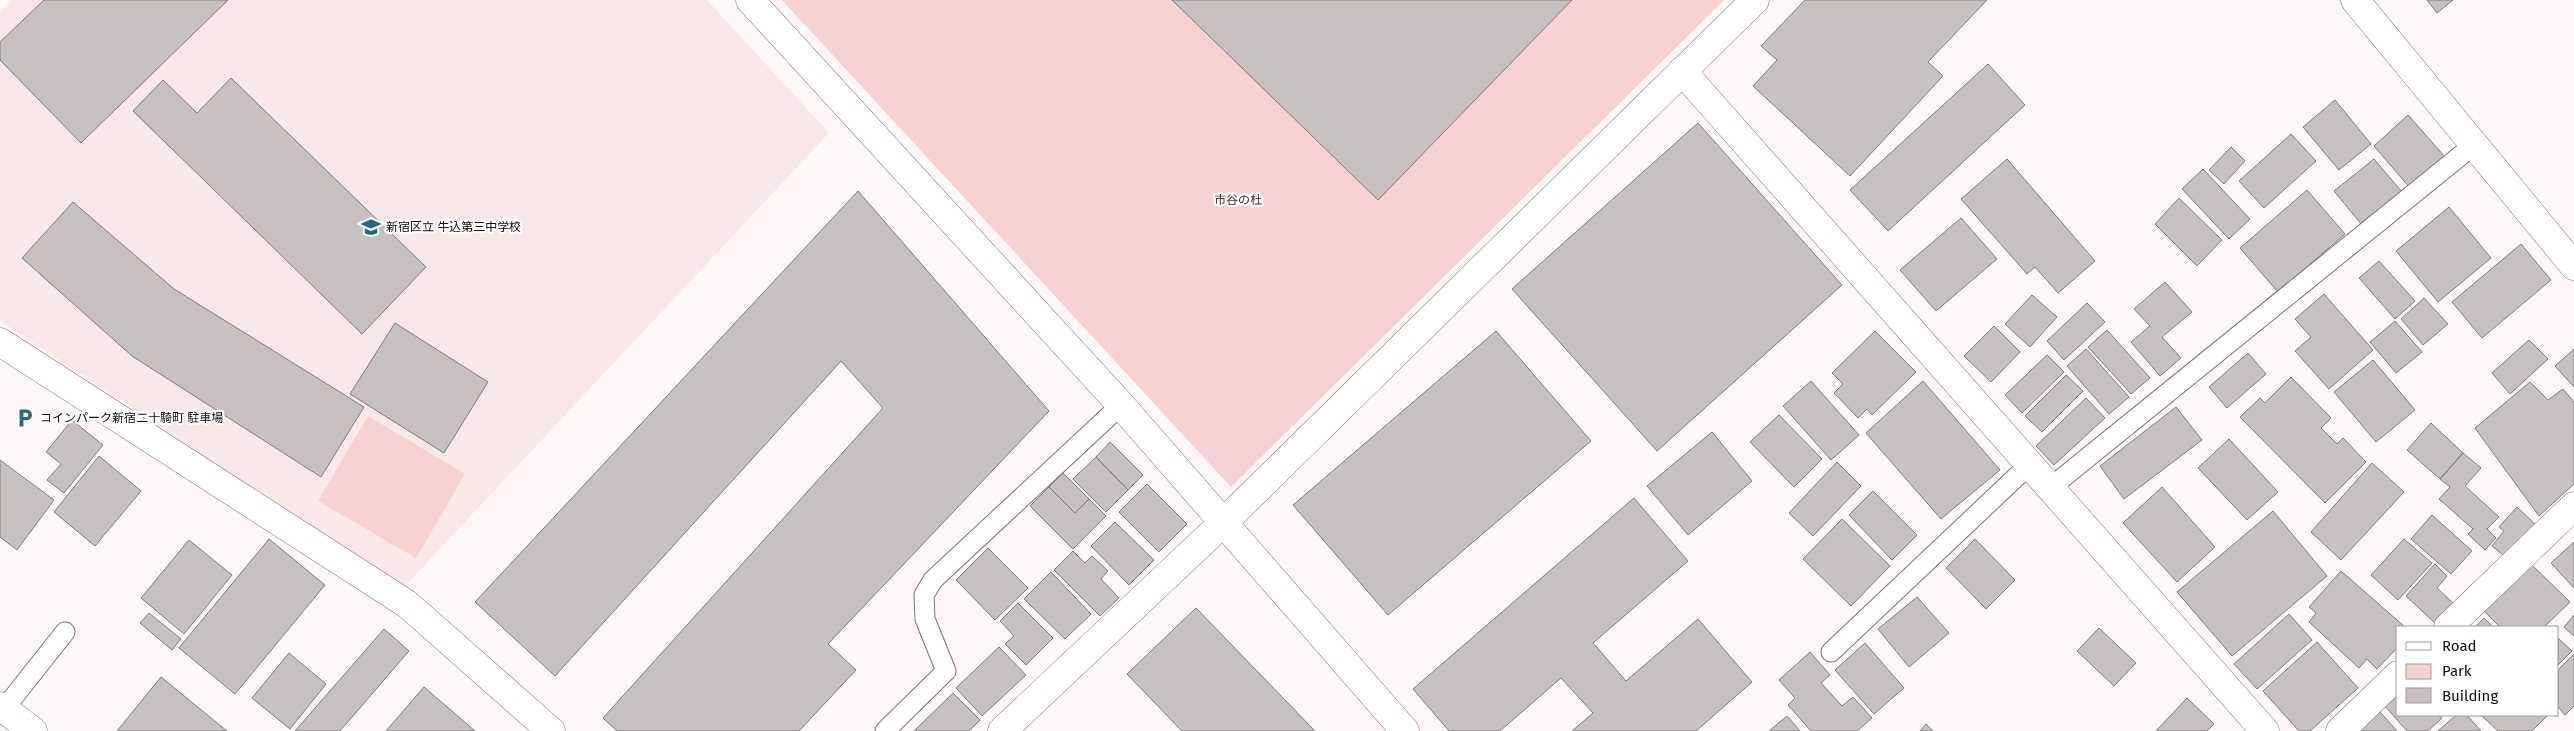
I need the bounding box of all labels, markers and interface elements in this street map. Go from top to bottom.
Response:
park label: 市谷の杜 [1214,193,1262,207]
school or university icon: 新宿区立 牛込第三中学校 [360,216,382,238]
place label: 新宿区立 牛込第三中学校 [386,220,521,234]
parking icon: コインパーク新宿二十騎町 駐車場 [14,407,36,429]
place label: コインパーク新宿二十騎町 駐車場 [40,411,223,425]
legend [2396,626,2559,716]
text: Road [2442,637,2477,655]
text: Park [2442,662,2472,680]
text: Building [2442,687,2498,705]

